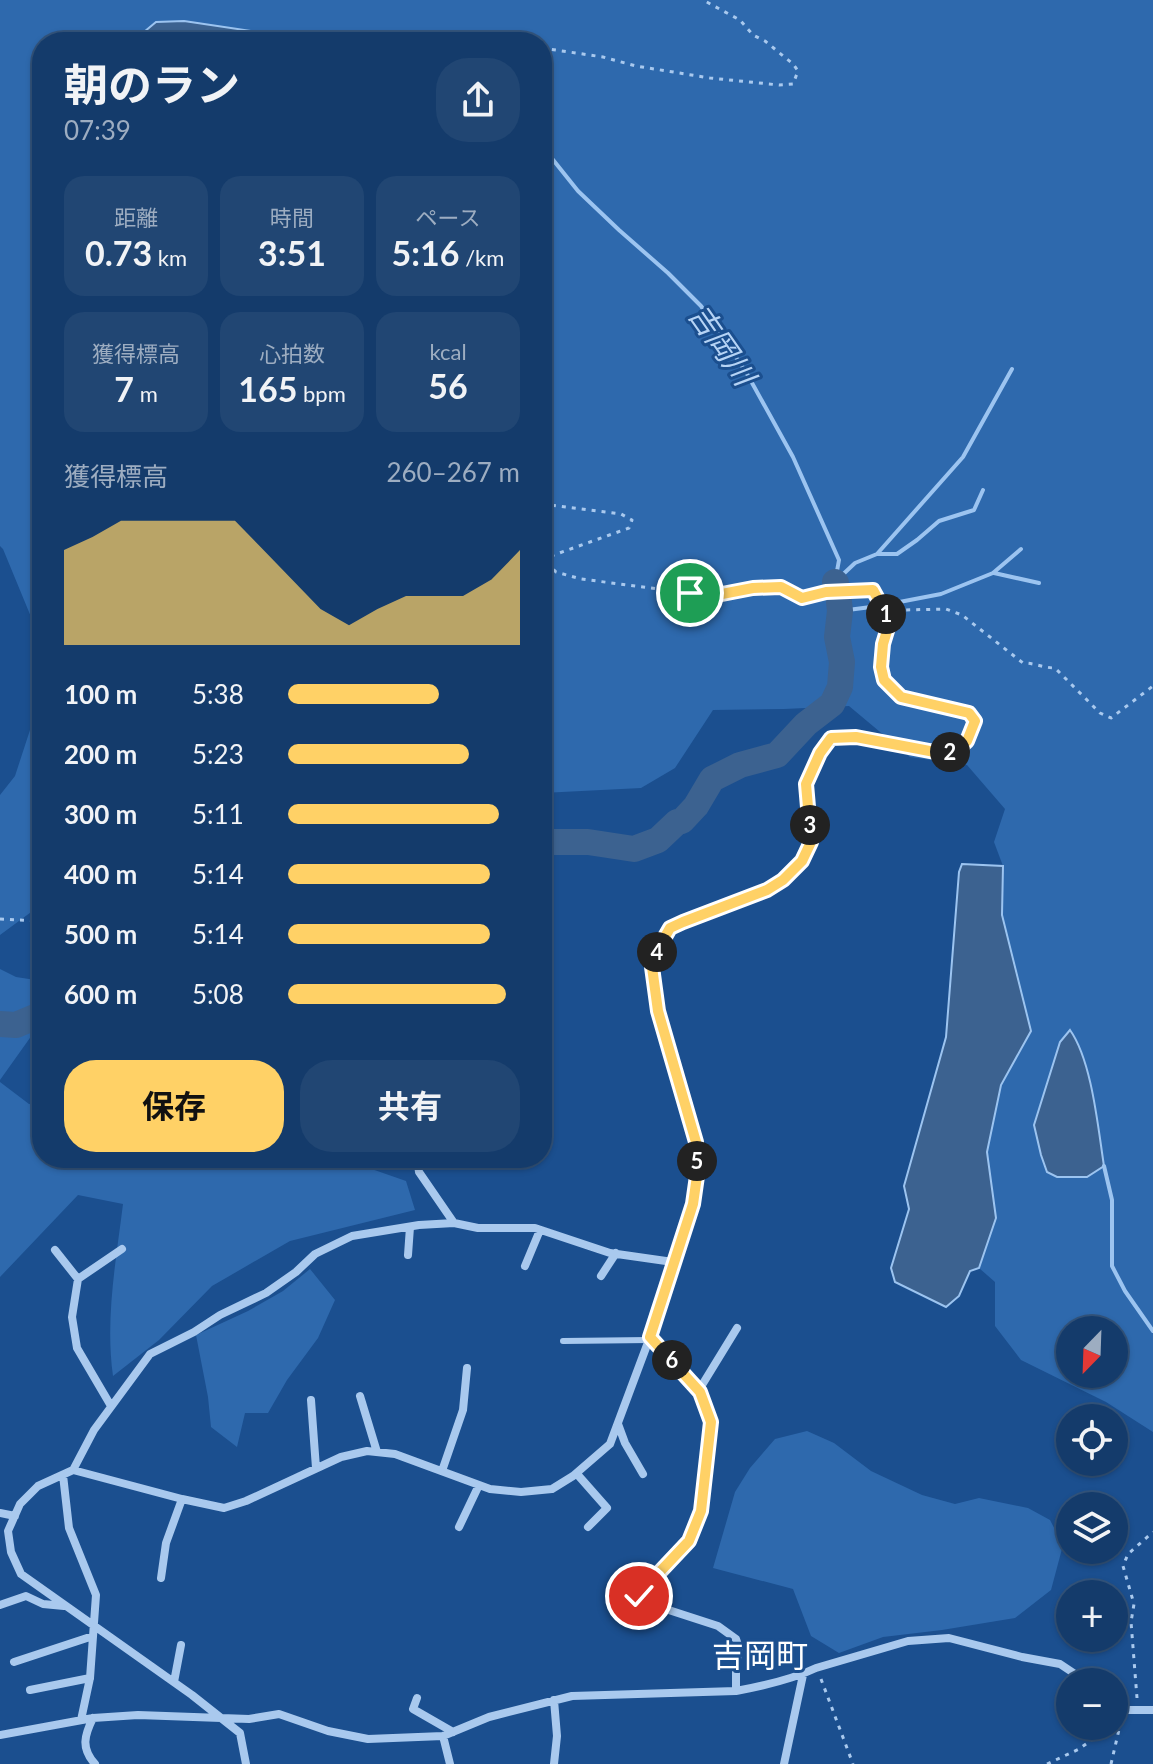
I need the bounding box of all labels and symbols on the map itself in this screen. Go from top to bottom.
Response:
water label: 吉岡川 [682,297,765,394]
pin [656,559,724,627]
pin: 1 [866,594,906,634]
pin: 2 [930,732,970,772]
pin: 3 [790,805,830,845]
pin: 4 [637,932,677,972]
pin: 5 [677,1141,717,1181]
north arrow [1056,1316,1128,1388]
pin: 6 [652,1340,692,1380]
pin [605,1562,673,1630]
district label: 吉岡町 [712,1635,808,1674]

